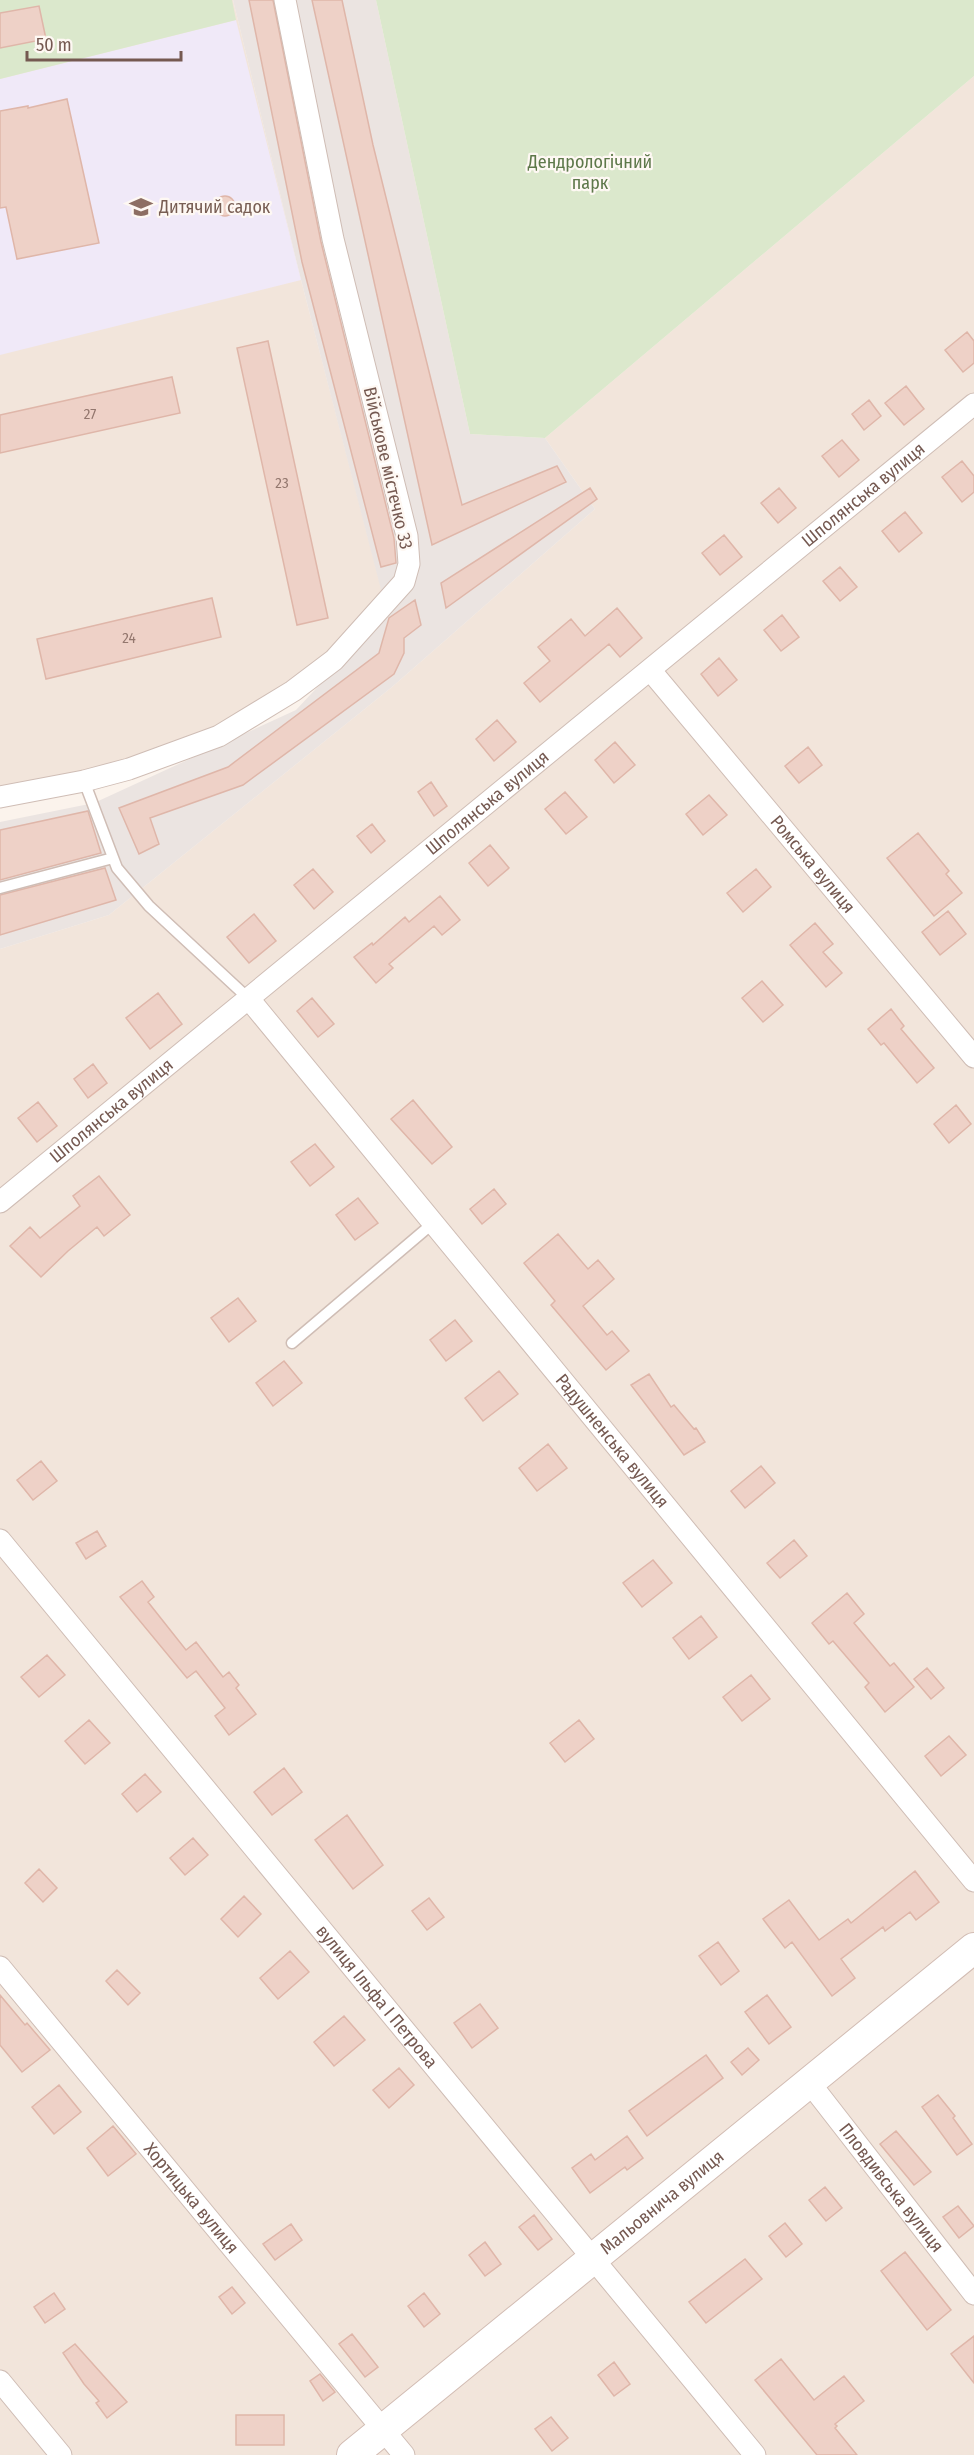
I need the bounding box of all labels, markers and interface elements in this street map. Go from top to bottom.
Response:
scale bar [27,24,182,62]
text: 50 m [36,34,72,56]
park label: Дендрологічний парк [527,151,652,194]
school or university icon: Дитячий садок [128,194,154,220]
place label: Дитячий садок [158,196,271,218]
street label: Військове містечко 33 [359,385,417,551]
house number: 27 [84,405,96,423]
street label: Шполянська вулиця [797,438,929,552]
house number: 23 [275,474,289,492]
house number: 24 [122,629,136,647]
street label: Шполянська вулиця [421,746,553,860]
street label: Ромська вулиця [766,811,860,918]
street label: Шполянська вулиця [45,1054,177,1168]
street label: Радушненська вулиця [551,1369,674,1512]
street label: вулиця Ільфа І Петрова [311,1921,442,2073]
street label: Пловдивська вулиця [834,2119,948,2257]
street label: Хортицька вулиця [139,2138,244,2258]
street label: Мальовнича вулиця [596,2145,728,2259]

